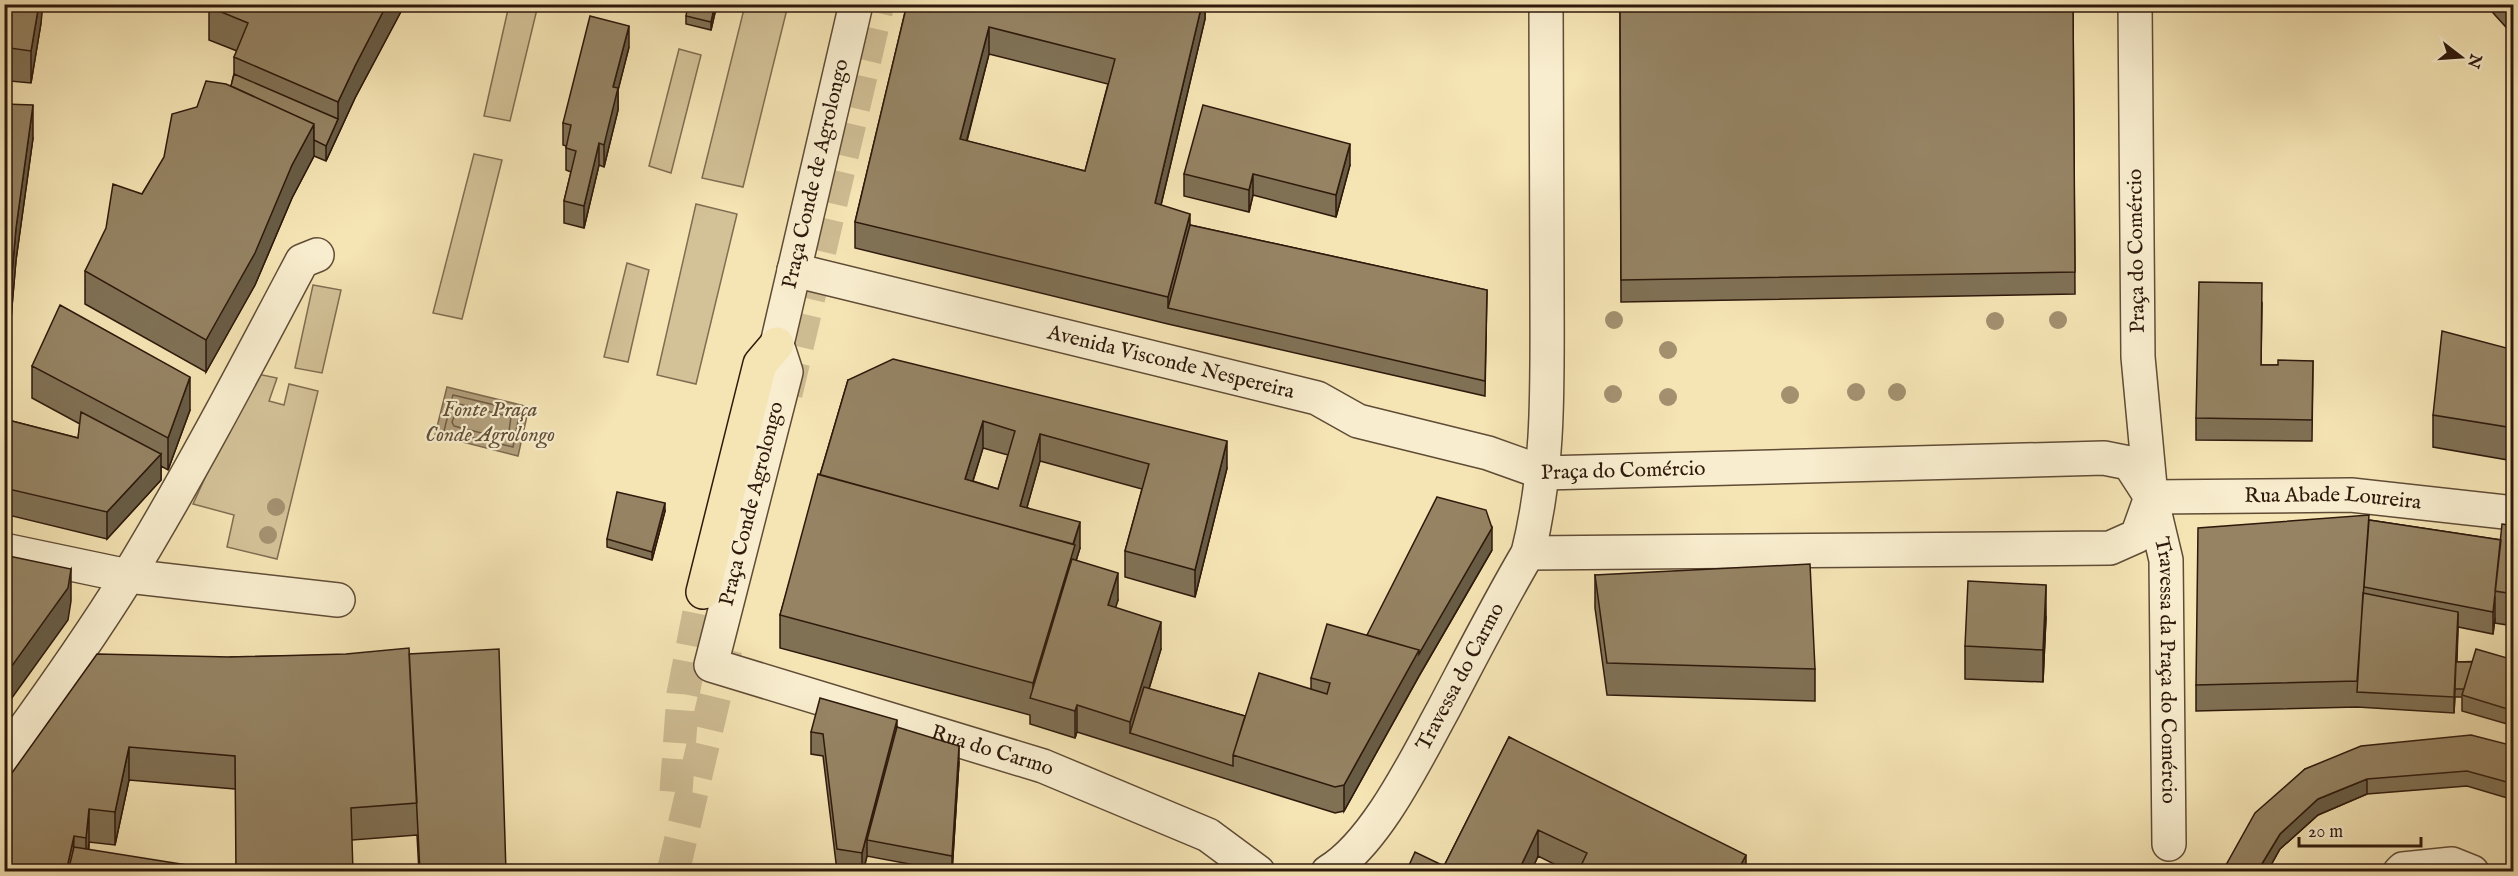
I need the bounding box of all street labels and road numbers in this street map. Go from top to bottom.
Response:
street label: Praça Conde de Agrolongo [776,56,856,292]
street label: Praça do Comércio [2122,169,2152,333]
street label: Avenida Visconde Nespereira [1044,319,1298,406]
street label: Praça Conde Agrolongo [714,399,790,609]
street label: Praça do Comércio [1541,455,1706,487]
street label: Rua Abade Loureira [2244,481,2424,516]
street label: Travessa da Praça do Comércio [2147,534,2182,804]
street label: Travessa do Carmo [1410,598,1511,755]
street label: Rua do Carmo [928,719,1058,782]

